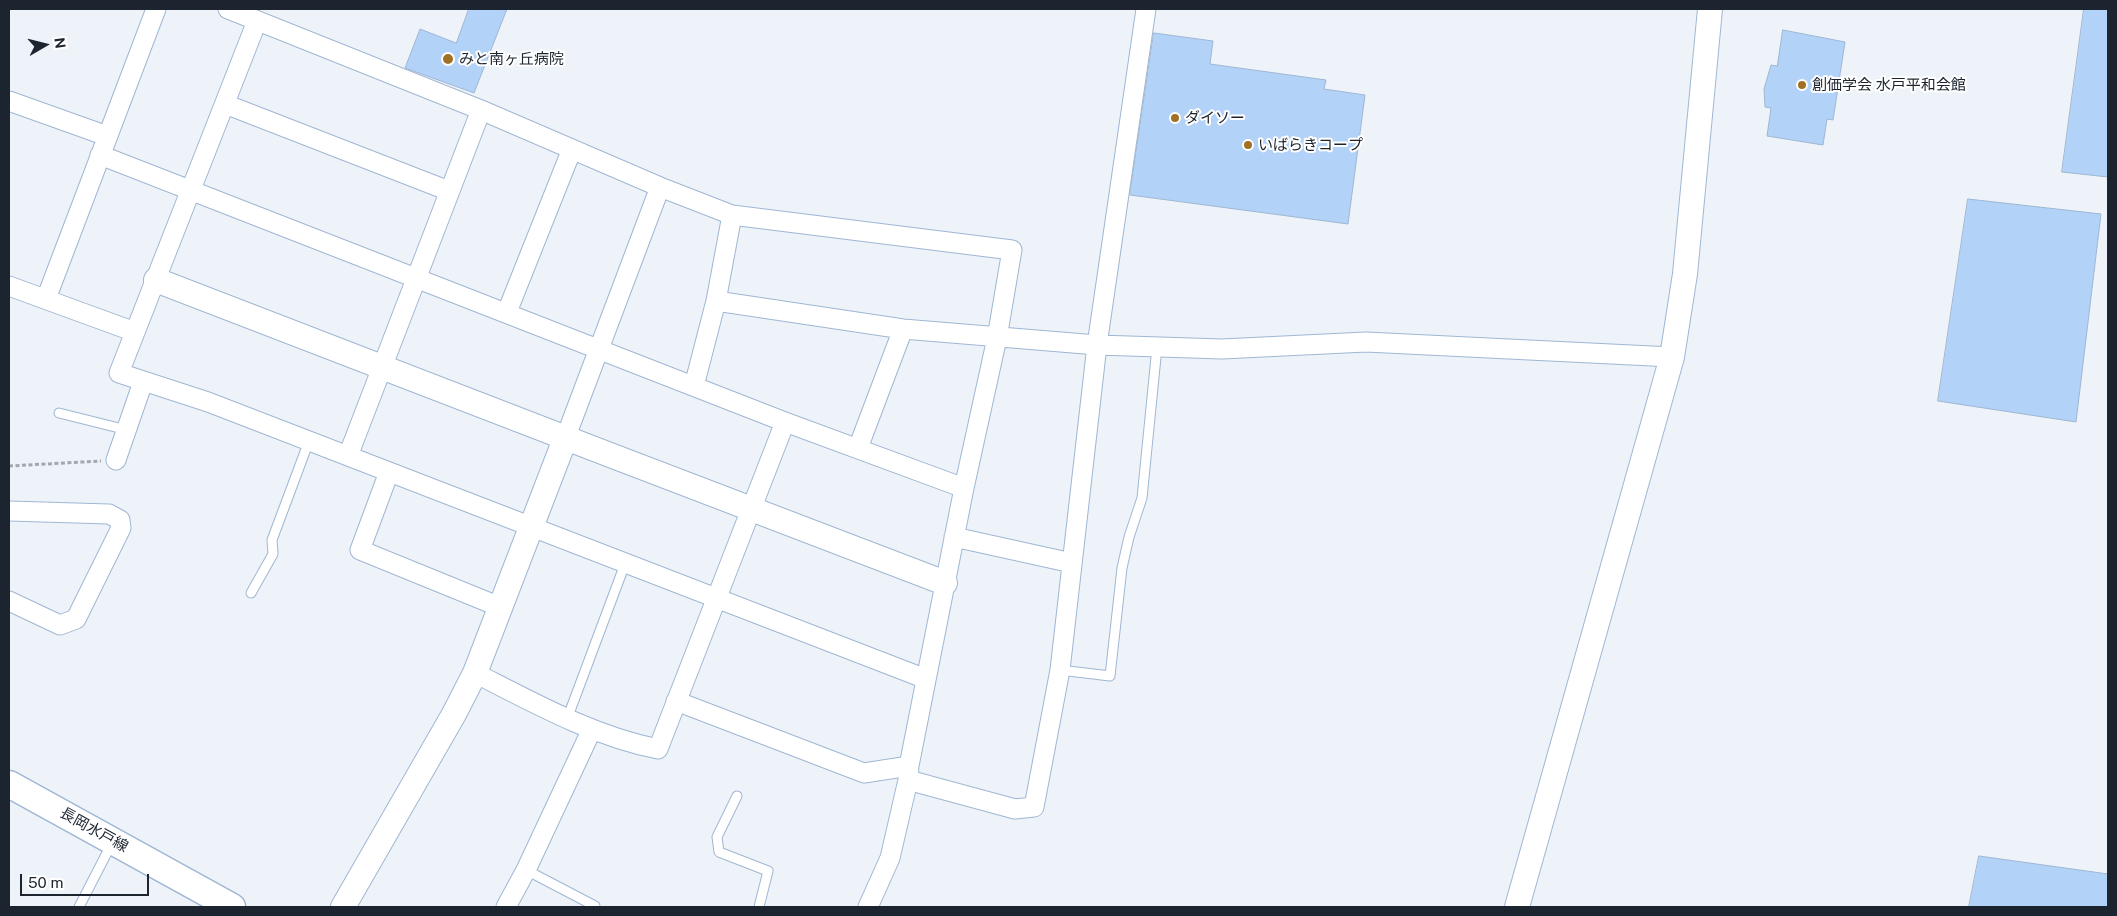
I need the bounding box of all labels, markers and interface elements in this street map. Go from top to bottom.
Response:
north arrow [20,20,70,70]
text: N [51,36,69,49]
place label: みと南ヶ丘病院 [459,50,564,68]
marker: みと南ヶ丘病院 [441,52,455,66]
place label: 創価学会 水戸平和会館 [1812,76,1966,94]
marker: 創価学会 水戸平和会館 [1796,79,1808,91]
place label: ダイソー [1185,109,1245,127]
marker: ダイソー [1169,112,1181,124]
place label: いばらきコープ [1258,136,1363,154]
marker: いばらきコープ [1242,139,1254,151]
street label: 長岡水戸線 [57,804,131,856]
scale bar [22,864,151,896]
text: 50 m [28,874,63,891]

